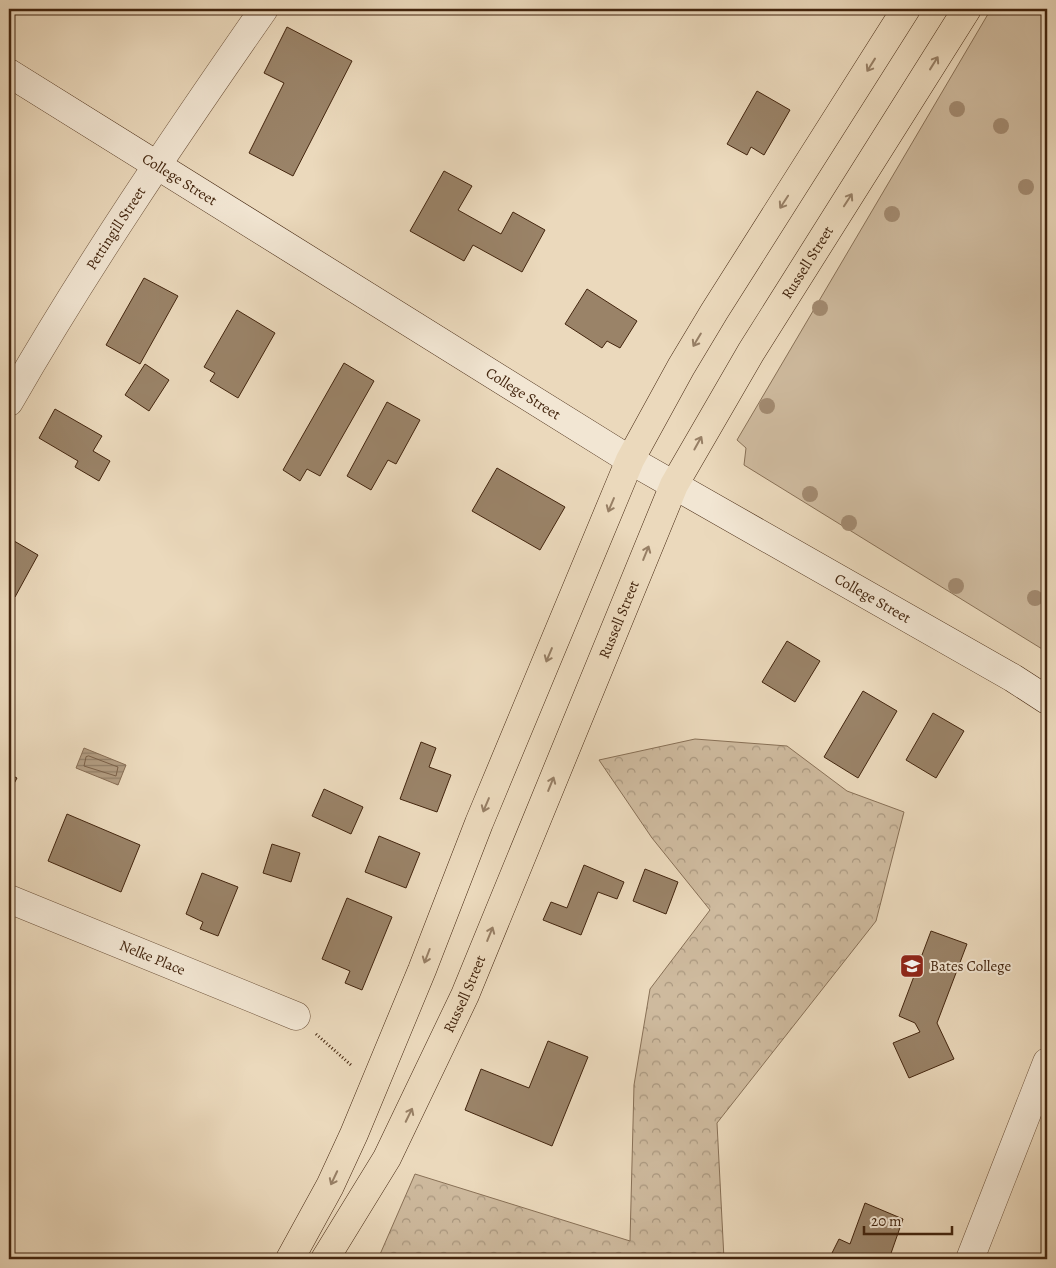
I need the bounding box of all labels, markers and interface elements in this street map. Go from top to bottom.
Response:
one-way arrow [929,56,939,70]
one-way arrow [865,58,876,72]
street label: College Street [138,148,221,210]
street label: Pettingill Street [81,183,150,274]
one-way arrow [843,194,853,208]
one-way arrow [778,195,788,209]
street label: Russell Street [777,222,838,303]
one-way arrow [692,332,702,346]
street label: College Street [482,363,565,424]
one-way arrow [693,435,703,450]
one-way arrow [606,497,615,512]
one-way arrow [642,546,652,561]
street label: College Street [831,569,914,628]
street label: Russell Street [594,577,644,662]
one-way arrow [543,647,552,662]
one-way arrow [547,777,556,792]
one-way arrow [481,797,490,812]
one-way arrow [486,927,495,943]
street label: Nelke Place [117,935,189,980]
one-way arrow [422,948,432,963]
street label: Russell Street [438,952,490,1036]
school or university icon: Bates College [899,953,925,979]
place label: Bates College [930,956,1012,976]
one-way arrow [404,1107,414,1122]
one-way arrow [329,1170,338,1185]
scale bar [864,1203,951,1235]
text: 20 m [871,1211,902,1231]

